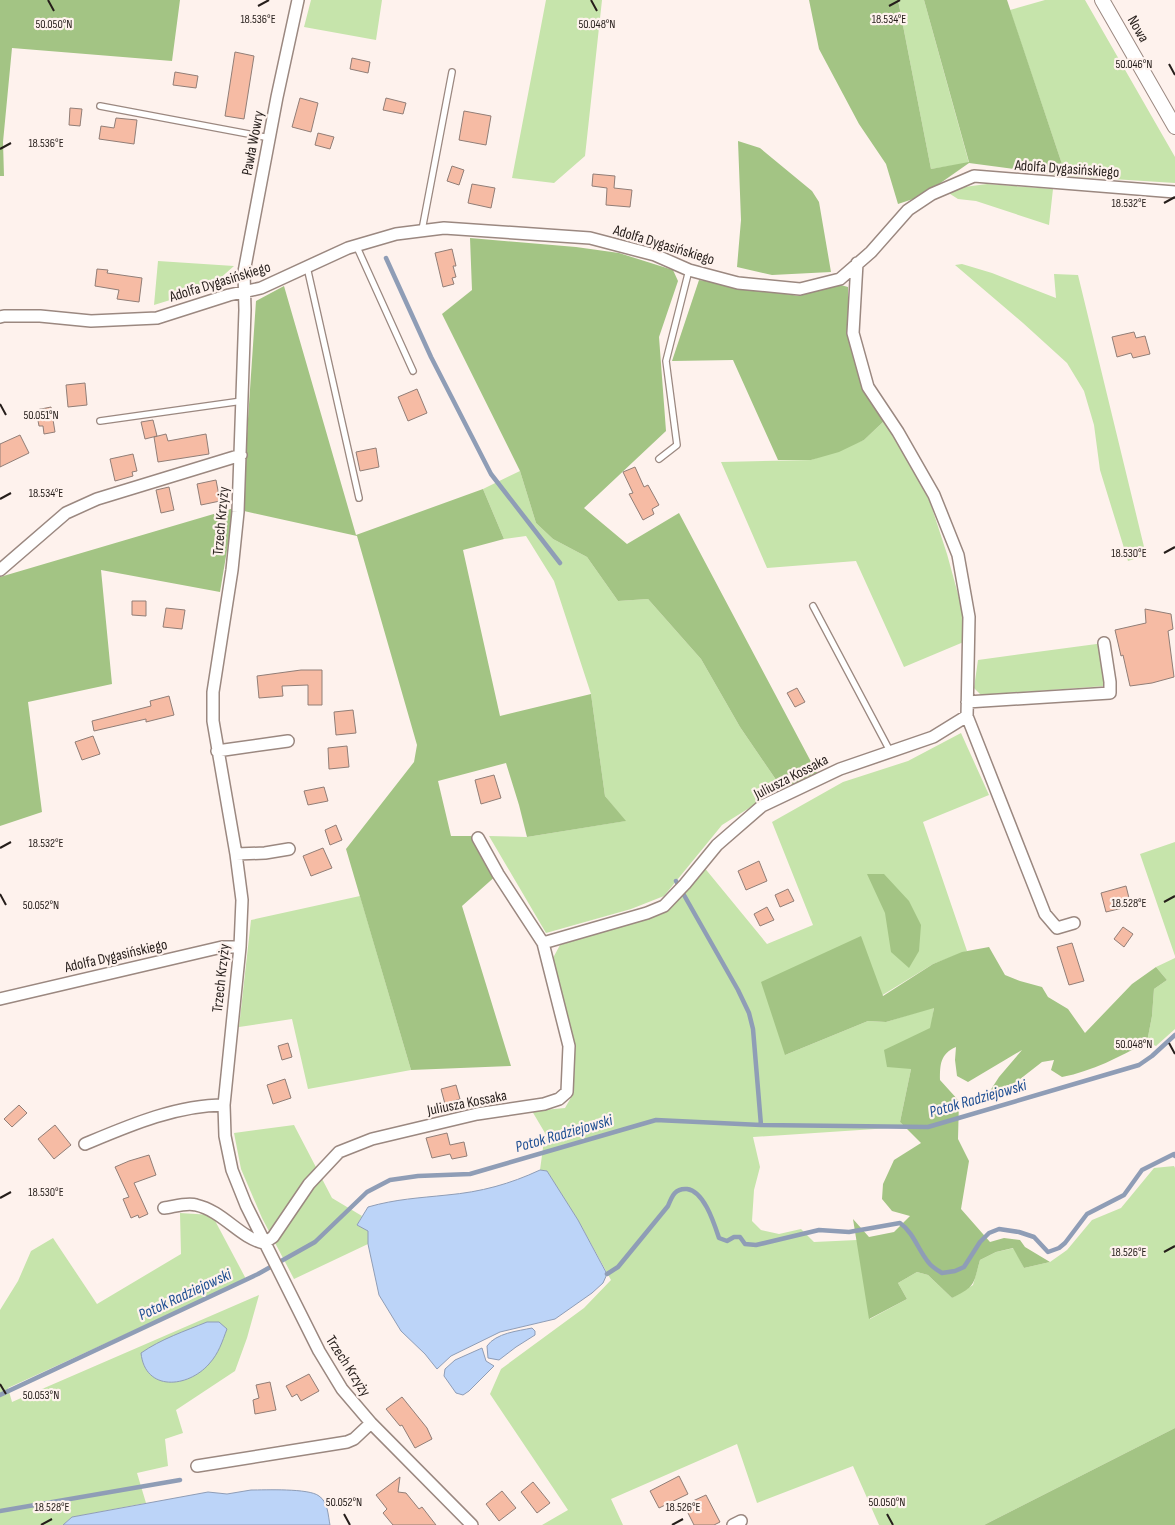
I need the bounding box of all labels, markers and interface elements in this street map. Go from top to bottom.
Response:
text: 18.536°E [240,12,276,27]
text: 18.534°E [872,12,906,27]
street label: Nowa [1123,12,1153,46]
text: 50.050°N [36,17,72,32]
text: 50.048°N [579,17,615,32]
text: 50.046°N [1115,57,1153,72]
street label: Pawła Wowry [237,109,269,177]
text: 18.536°E [28,136,64,151]
street label: Adolfa Dygasińskiego [1013,156,1120,182]
text: 18.532°E [1112,196,1147,211]
street label: Adolfa Dygasińskiego [610,220,717,269]
street label: Adolfa Dygasińskiego [166,258,273,307]
text: 50.051°N [23,408,59,423]
text: 18.534°E [29,486,63,501]
street label: Trzech Krzyży [209,486,233,556]
text: 18.530°E [1111,546,1147,561]
street label: Juliusza Kossaka [750,750,832,804]
text: 18.532°E [29,836,64,851]
text: 18.528°E [1112,896,1147,911]
text: 50.052°N [23,898,59,913]
street label: Adolfa Dygasińskiego [62,935,169,977]
street label: Trzech Krzyży [208,943,234,1013]
text: 50.048°N [1116,1037,1152,1052]
water label: Potok Radziejowski [927,1076,1030,1122]
street label: Juliusza Kossaka [425,1086,509,1120]
water label: Potok Radziejowski [513,1111,616,1157]
text: 18.530°E [28,1185,64,1200]
text: 18.526°E [1111,1245,1147,1260]
water label: Potok Radziejowski [136,1265,235,1325]
street label: Trzech Krzyży [321,1332,375,1400]
text: 50.053°N [23,1388,59,1403]
text: 50.052°N [326,1495,362,1510]
text: 50.050°N [869,1495,905,1510]
text: 18.528°E [35,1500,70,1515]
text: 18.526°E [665,1500,701,1515]

